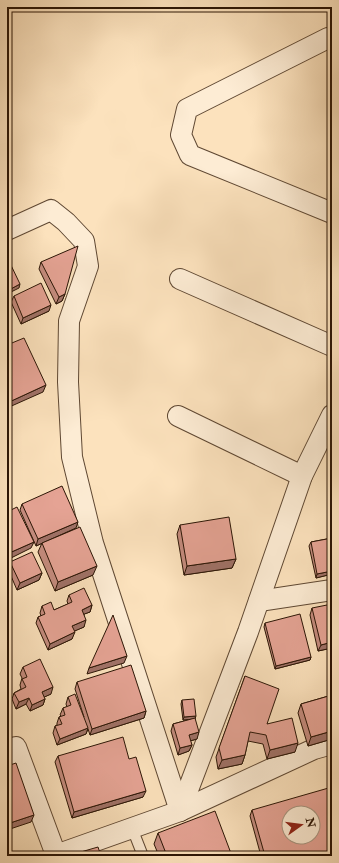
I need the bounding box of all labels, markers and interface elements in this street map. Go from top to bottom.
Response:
north arrow [281,805,321,845]
text: N [302,815,318,830]

